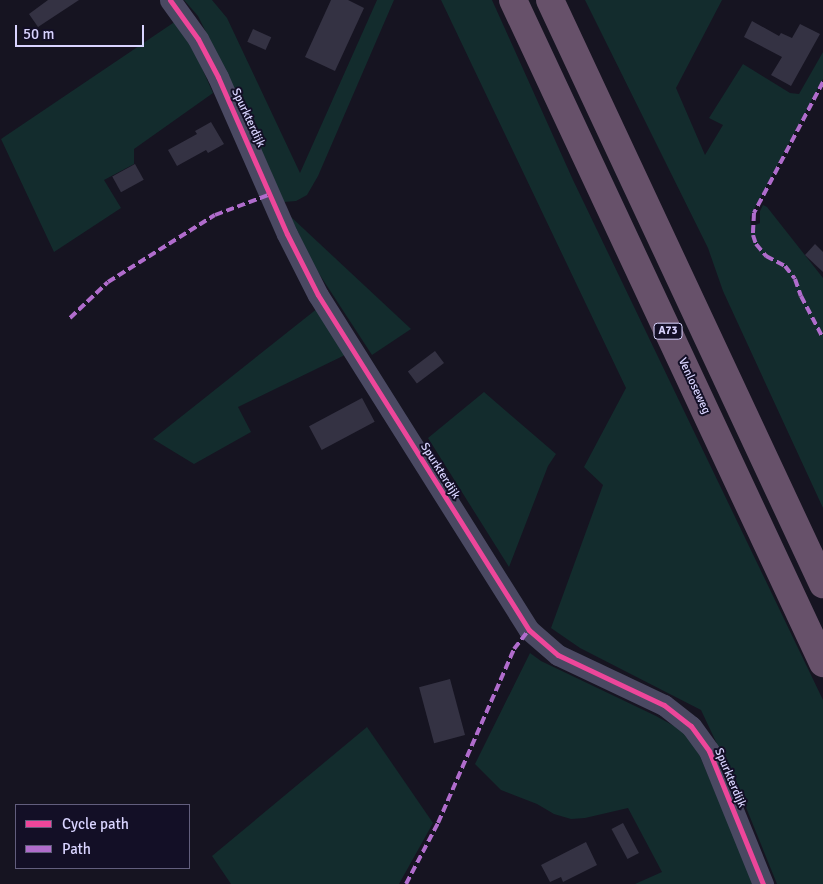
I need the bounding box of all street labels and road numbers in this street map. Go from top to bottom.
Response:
street label: Spurkterdijk [228,86,268,150]
road number: A73 [653,322,683,340]
street label: Venloseweg [675,356,713,416]
street label: Spurkterdijk [417,440,463,502]
street label: Spurkterdijk [711,746,749,810]

